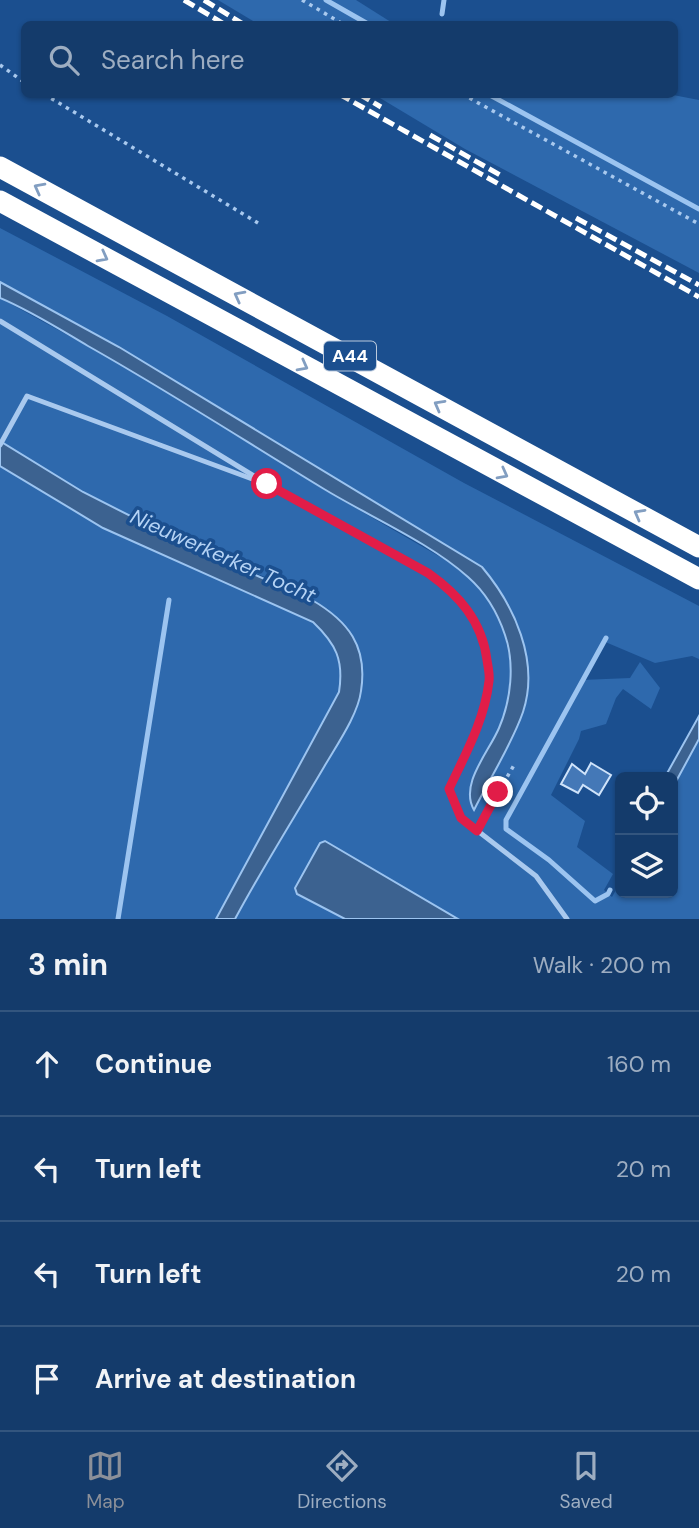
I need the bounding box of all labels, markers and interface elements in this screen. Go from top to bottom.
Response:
search box [21,21,678,98]
icon: search [45,41,83,79]
text: Search here [101,43,244,77]
one-way arrow [34,183,47,196]
one-way arrow [96,249,108,262]
one-way arrow [234,291,247,305]
road number: A44 [324,342,376,370]
one-way arrow [296,358,308,371]
one-way arrow [434,400,447,413]
one-way arrow [496,465,509,479]
route start [251,468,282,499]
water label: Nieuwerkerker Tocht [126,502,321,610]
one-way arrow [634,509,646,522]
map controls [615,772,678,898]
button: locate [615,772,678,835]
route end [482,776,513,807]
button: layers [615,835,678,898]
text: 3 min [28,945,108,984]
text: Walk · 200 m [533,950,671,980]
icon: ahead [28,1045,66,1083]
text: Continue [95,1047,212,1081]
text: 160 m [607,1049,671,1079]
icon: left [28,1150,66,1188]
text: Turn left [95,1152,202,1186]
text: 20 m [616,1154,671,1184]
icon: left [28,1255,66,1293]
text: Turn left [95,1257,202,1291]
text: 20 m [616,1259,671,1289]
icon: arrive [28,1360,66,1398]
text: Arrive at destination [95,1362,356,1396]
tab: Map [86,1447,125,1514]
tab: Directions [297,1447,387,1514]
tab: Saved [559,1447,613,1514]

